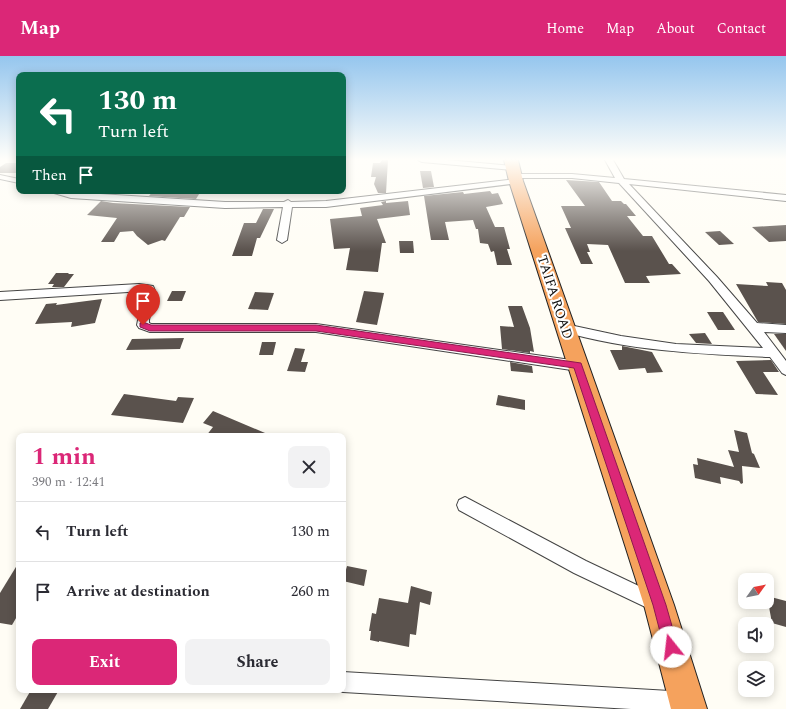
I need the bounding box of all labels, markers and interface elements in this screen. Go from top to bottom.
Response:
text: Map [20,14,60,43]
text: Home [546,18,584,39]
text: Map [606,18,634,39]
text: About [656,18,695,39]
text: Contact [717,18,766,39]
text: 130 m [98,79,177,122]
icon: left [32,88,84,140]
text: Turn left [98,118,169,145]
text: Then [32,164,67,187]
icon: arrive [75,164,97,186]
street label: TAIFA ROAD [531,252,579,342]
pin [126,284,160,325]
icon: arrive [132,290,154,312]
text: 1 min [32,439,96,475]
button: close [288,446,330,488]
text: 390 m · 12:41 [32,472,105,492]
text: Turn left [66,520,128,543]
text: 130 m [291,520,330,543]
icon: left [32,521,54,543]
north arrow [738,573,774,609]
map controls [738,573,774,697]
text: Arrive at destination [66,580,210,603]
text: 260 m [291,580,330,603]
icon: arrive [32,581,54,603]
button: sound [738,617,774,653]
position arrow [650,626,692,668]
button: Exit [32,639,177,685]
button: Share [185,639,330,685]
button: layers [738,661,774,697]

